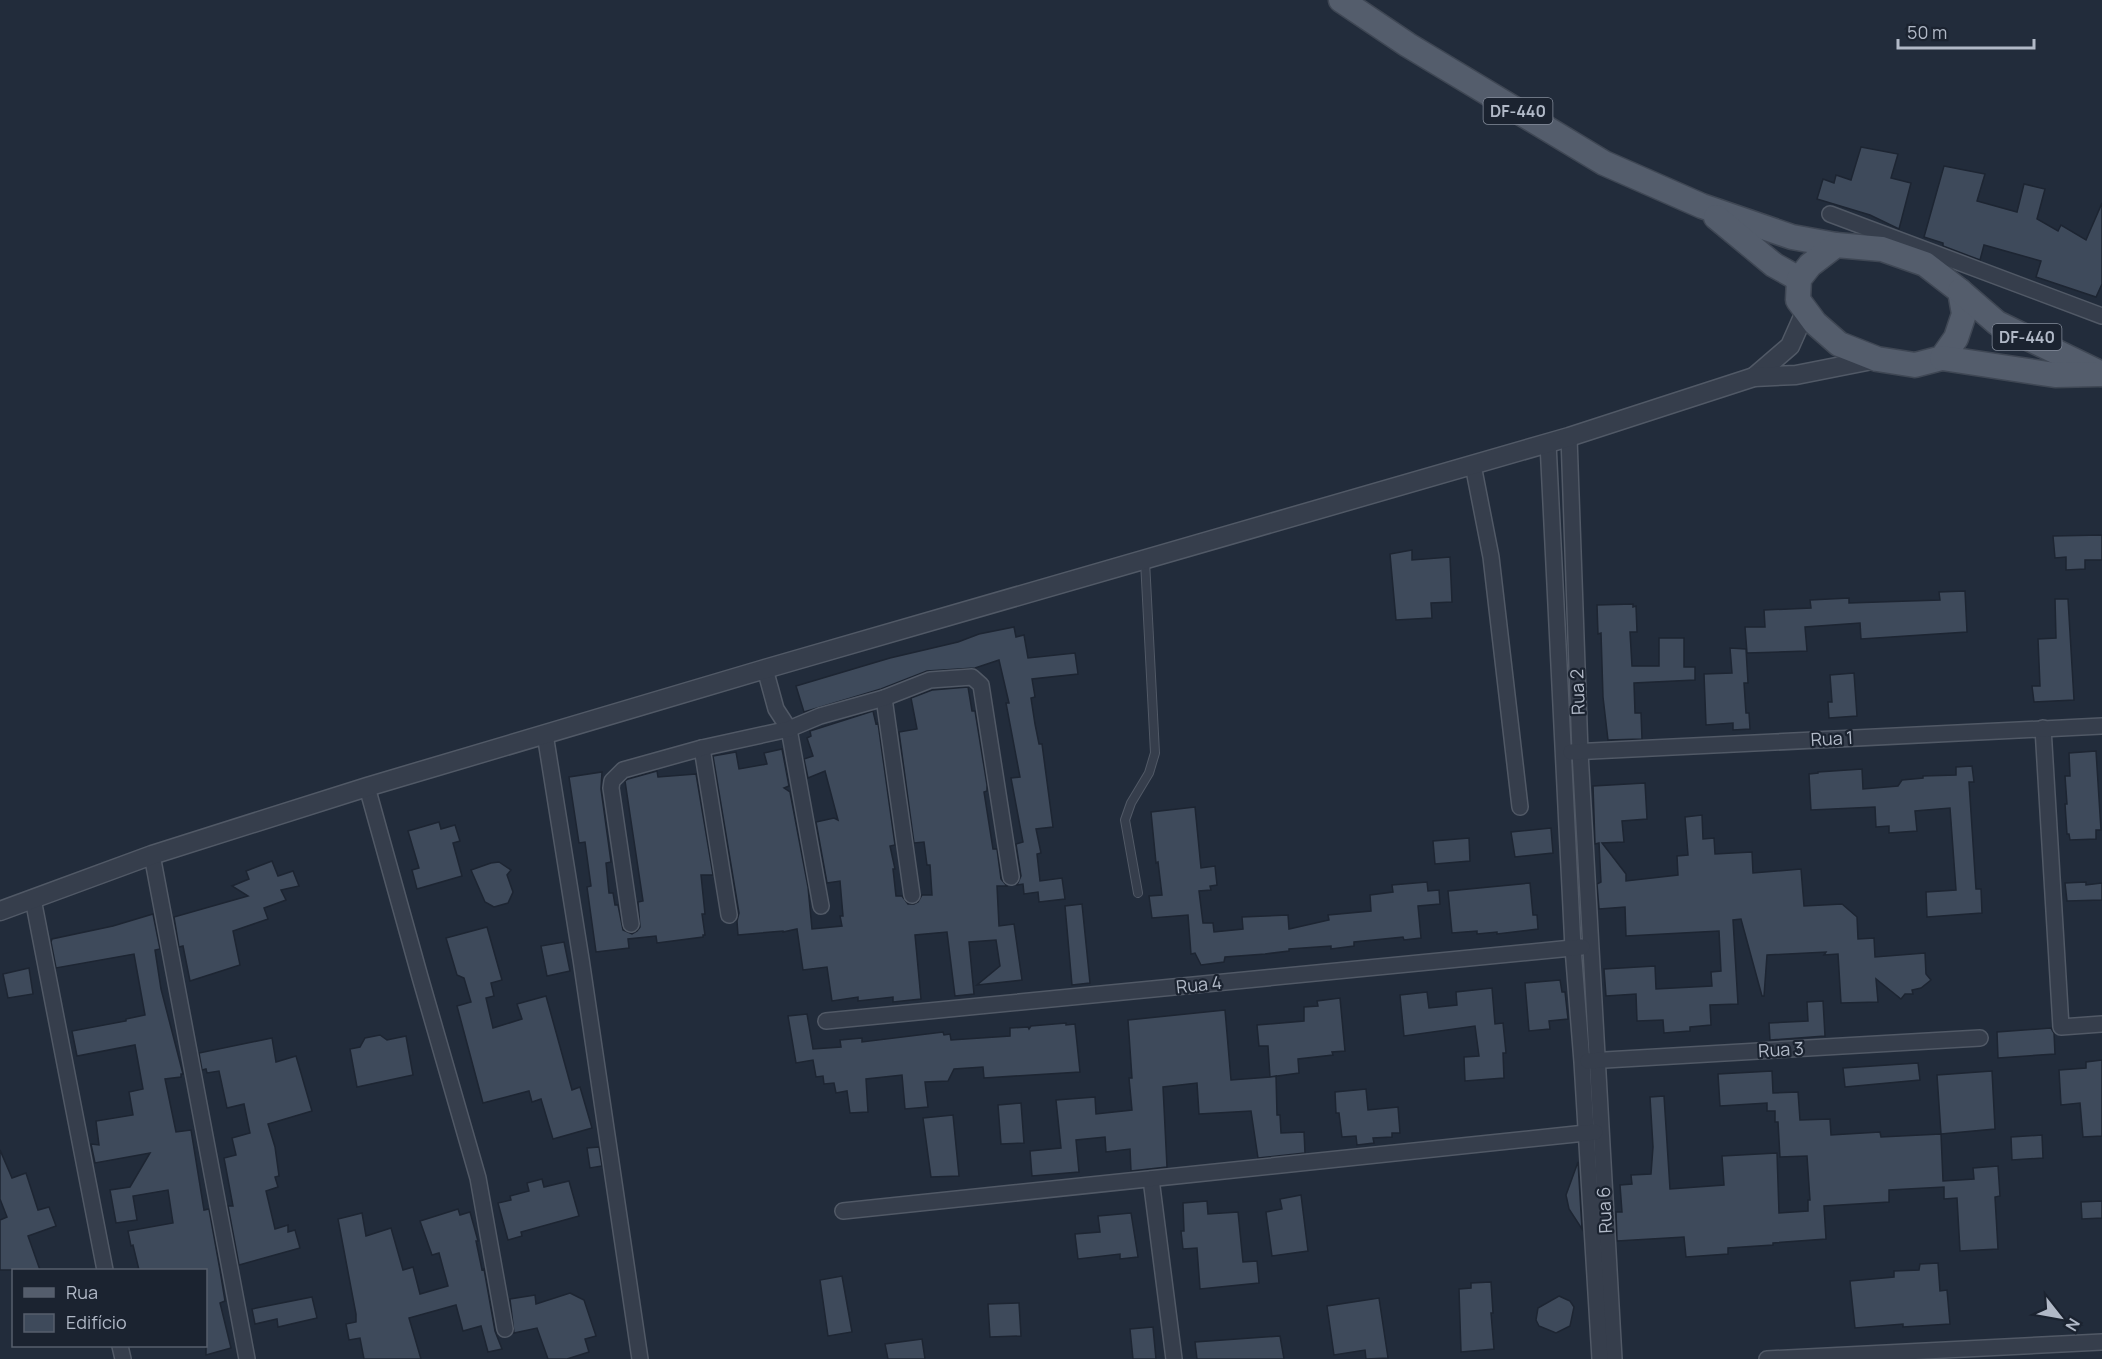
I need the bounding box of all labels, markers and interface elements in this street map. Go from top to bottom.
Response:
scale bar [1898,12,2034,50]
text: 50 m [1907,20,1947,44]
road number: DF-440 [1484,98,1552,124]
road number: DF-440 [1992,324,2062,350]
street label: Rua 2 [1564,669,1590,715]
street label: Rua 1 [1810,725,1854,751]
street label: Rua 4 [1175,970,1223,998]
street label: Rua 3 [1758,1036,1804,1062]
street label: Rua 6 [1591,1186,1617,1234]
legend [12,1269,207,1347]
text: Rua [66,1280,98,1304]
north arrow [2030,1287,2090,1347]
text: Edifício [66,1310,127,1334]
text: N [2060,1314,2085,1335]

